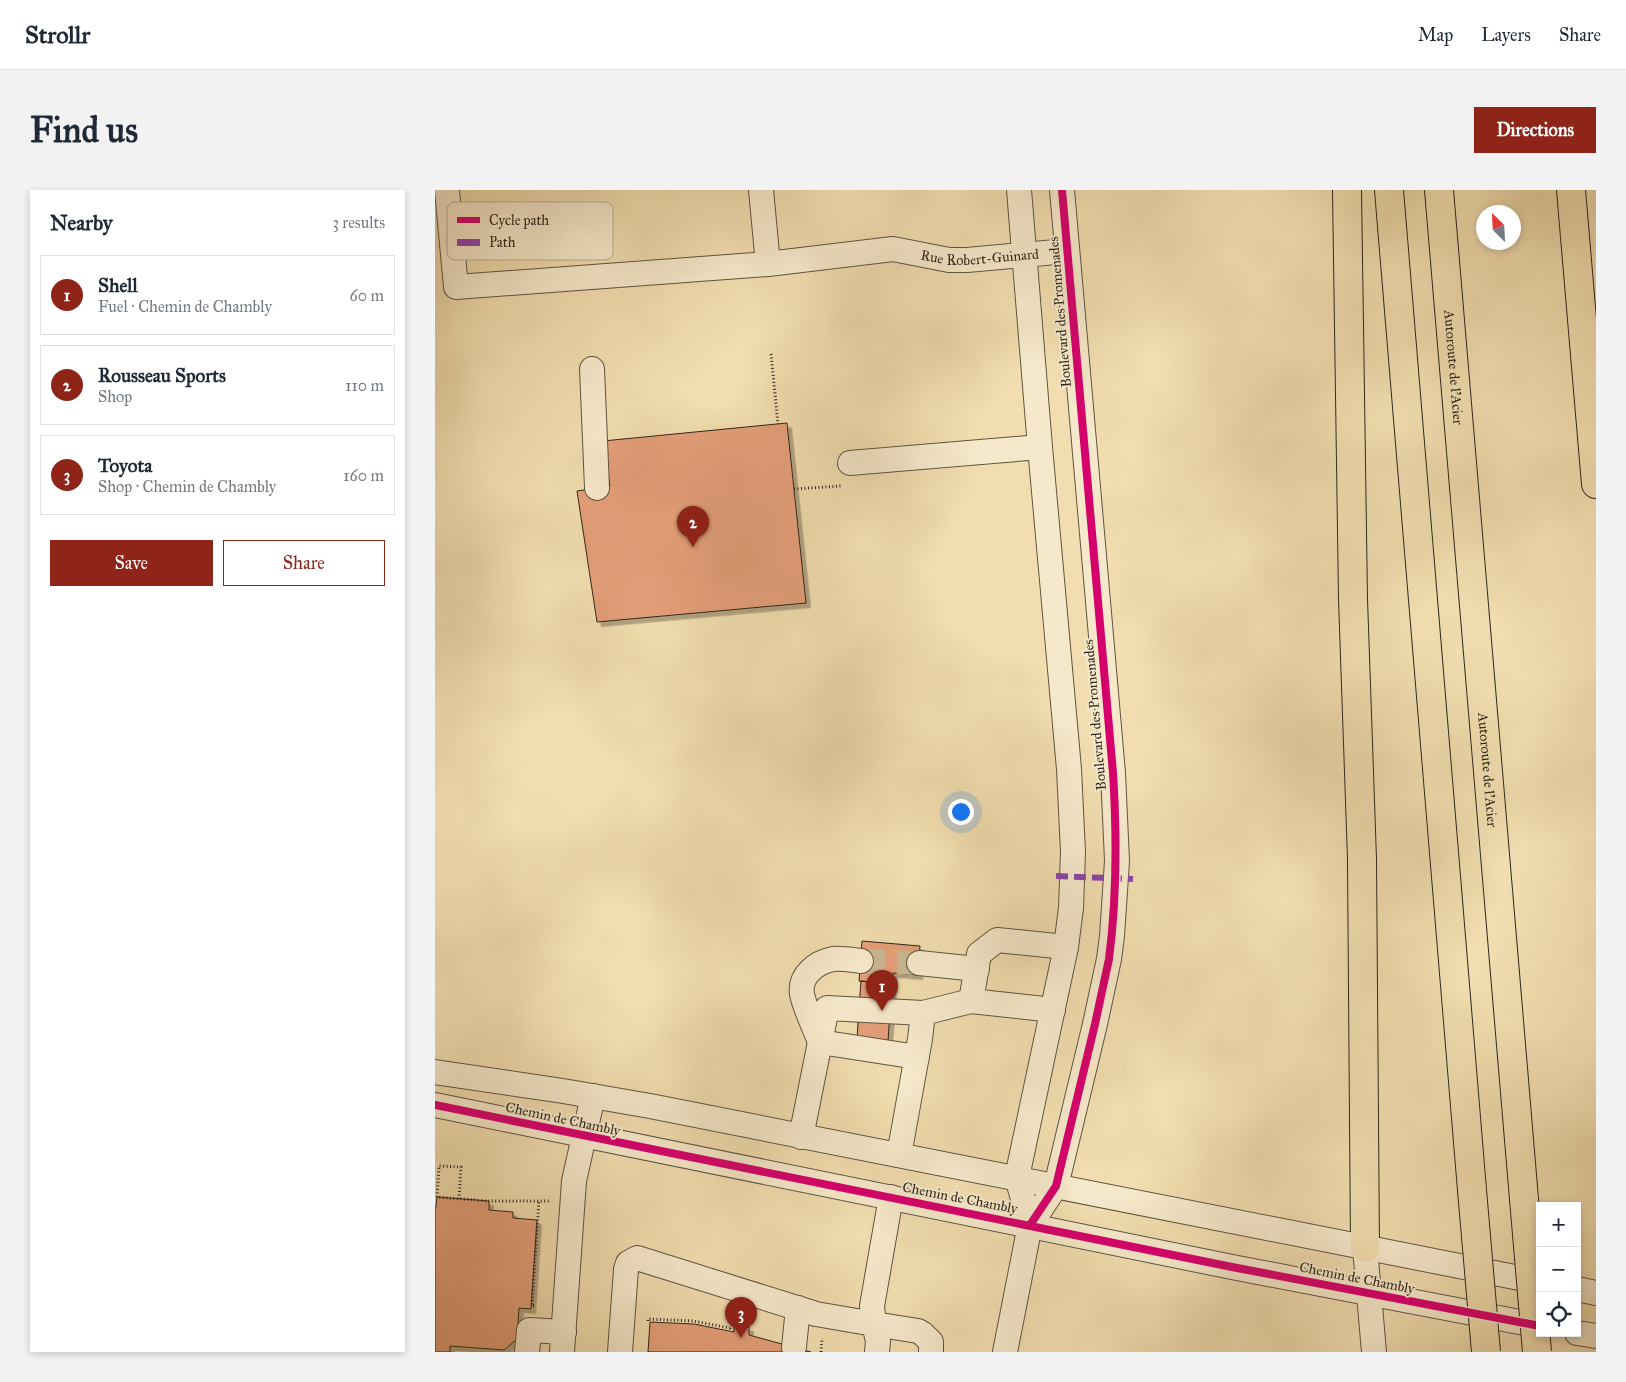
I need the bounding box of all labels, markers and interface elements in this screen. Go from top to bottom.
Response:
text: Strollr [25,20,90,50]
text: Map [1418,24,1453,46]
text: Layers [1481,24,1531,46]
text: Share [1559,24,1601,46]
button: Directions [1474,107,1596,153]
text: Find us [30,109,138,152]
legend [447,202,613,260]
north arrow [1476,205,1521,250]
text: Nearby [50,210,113,236]
text: Cycle path [489,212,549,229]
text: 3 results [332,213,385,232]
text: Path [489,234,516,251]
street label: Boulevard des Promenades [1045,236,1075,388]
street label: Rue Robert-Guinard [919,245,1040,269]
text: Shell [98,274,138,297]
text: 1 [64,286,70,305]
text: 60 m [350,286,384,305]
text: Fuel · Chemin de Chambly [98,297,272,316]
street label: Autoroute de l'Acier [1441,308,1467,426]
text: Rousseau Sports [98,364,226,387]
text: 2 [63,376,71,395]
text: 110 m [345,376,384,395]
text: Shop [98,387,132,406]
text: Toyota [98,454,152,477]
text: 3 [64,466,70,485]
text: 160 m [343,466,384,485]
text: Shop · Chemin de Chambly [98,477,276,496]
pin: 2 [677,506,709,547]
button: Save [50,540,213,586]
button: Share [223,540,385,586]
street label: Boulevard des Promenades [1080,639,1110,791]
street label: Autoroute de l'Acier [1474,711,1501,829]
your location [948,799,974,825]
pin: 1 [866,970,898,1011]
street label: Chemin de Chambly [504,1099,622,1140]
street label: Chemin de Chambly [901,1178,1019,1218]
map controls [1536,1202,1581,1337]
button: + [1536,1202,1581,1247]
button: − [1536,1247,1581,1292]
street label: Chemin de Chambly [1298,1258,1416,1298]
button: locate [1536,1292,1581,1337]
pin: 3 [725,1297,757,1338]

